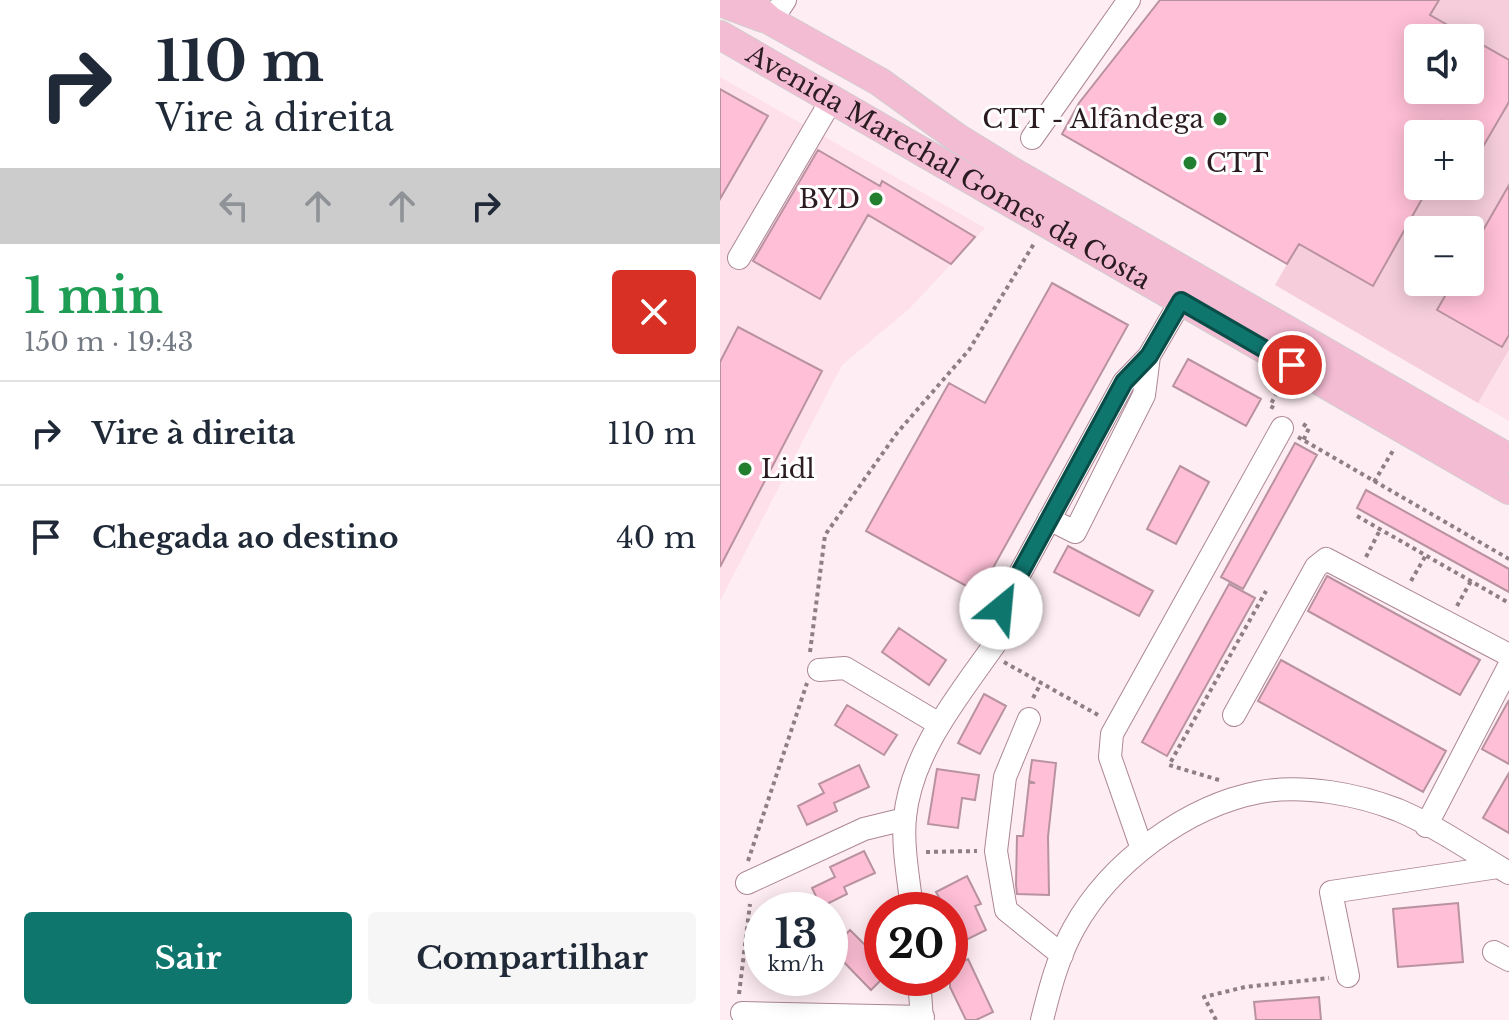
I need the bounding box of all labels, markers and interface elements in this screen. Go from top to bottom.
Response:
map controls [1404,24,1484,296]
button: sound [1404,24,1484,104]
text: 110 m [156,27,324,96]
icon: right [24,32,128,136]
street label: Avenida Marechal Gomes da Costa [740,37,1157,296]
text: Vire à direita [156,96,394,141]
place label: CTT - Alfândega [982,103,1205,135]
marker: CTT - Alfândega [1211,110,1229,128]
button: + [1404,120,1484,200]
place label: CTT [1206,147,1269,179]
marker: CTT [1181,154,1199,172]
place label: BYD [799,183,860,215]
icon: left [212,184,256,228]
icon: ahead [296,184,340,228]
icon: ahead [380,184,424,228]
icon: right [464,184,508,228]
marker: BYD [867,190,885,208]
button: − [1404,216,1484,296]
text: 1 min [24,266,163,326]
button: close [612,270,696,354]
text: 150 m · 19:43 [24,326,194,358]
pin [1258,331,1326,399]
icon: arrive [1270,343,1314,387]
icon: right [24,411,68,455]
text: Vire à direita [92,415,296,452]
text: 110 m [607,415,696,452]
place label: Lidl [761,453,815,485]
marker: Lidl [736,460,754,478]
icon: arrive [24,515,68,559]
text: Chegada ao destino [92,519,398,556]
text: 40 m [616,519,696,556]
position arrow [959,566,1043,650]
speed limit sign: 20 [864,892,968,996]
text: 13 [775,909,817,959]
button: Sair [24,912,352,1004]
button: Compartilhar [368,912,696,1004]
text: km/h [768,952,824,976]

